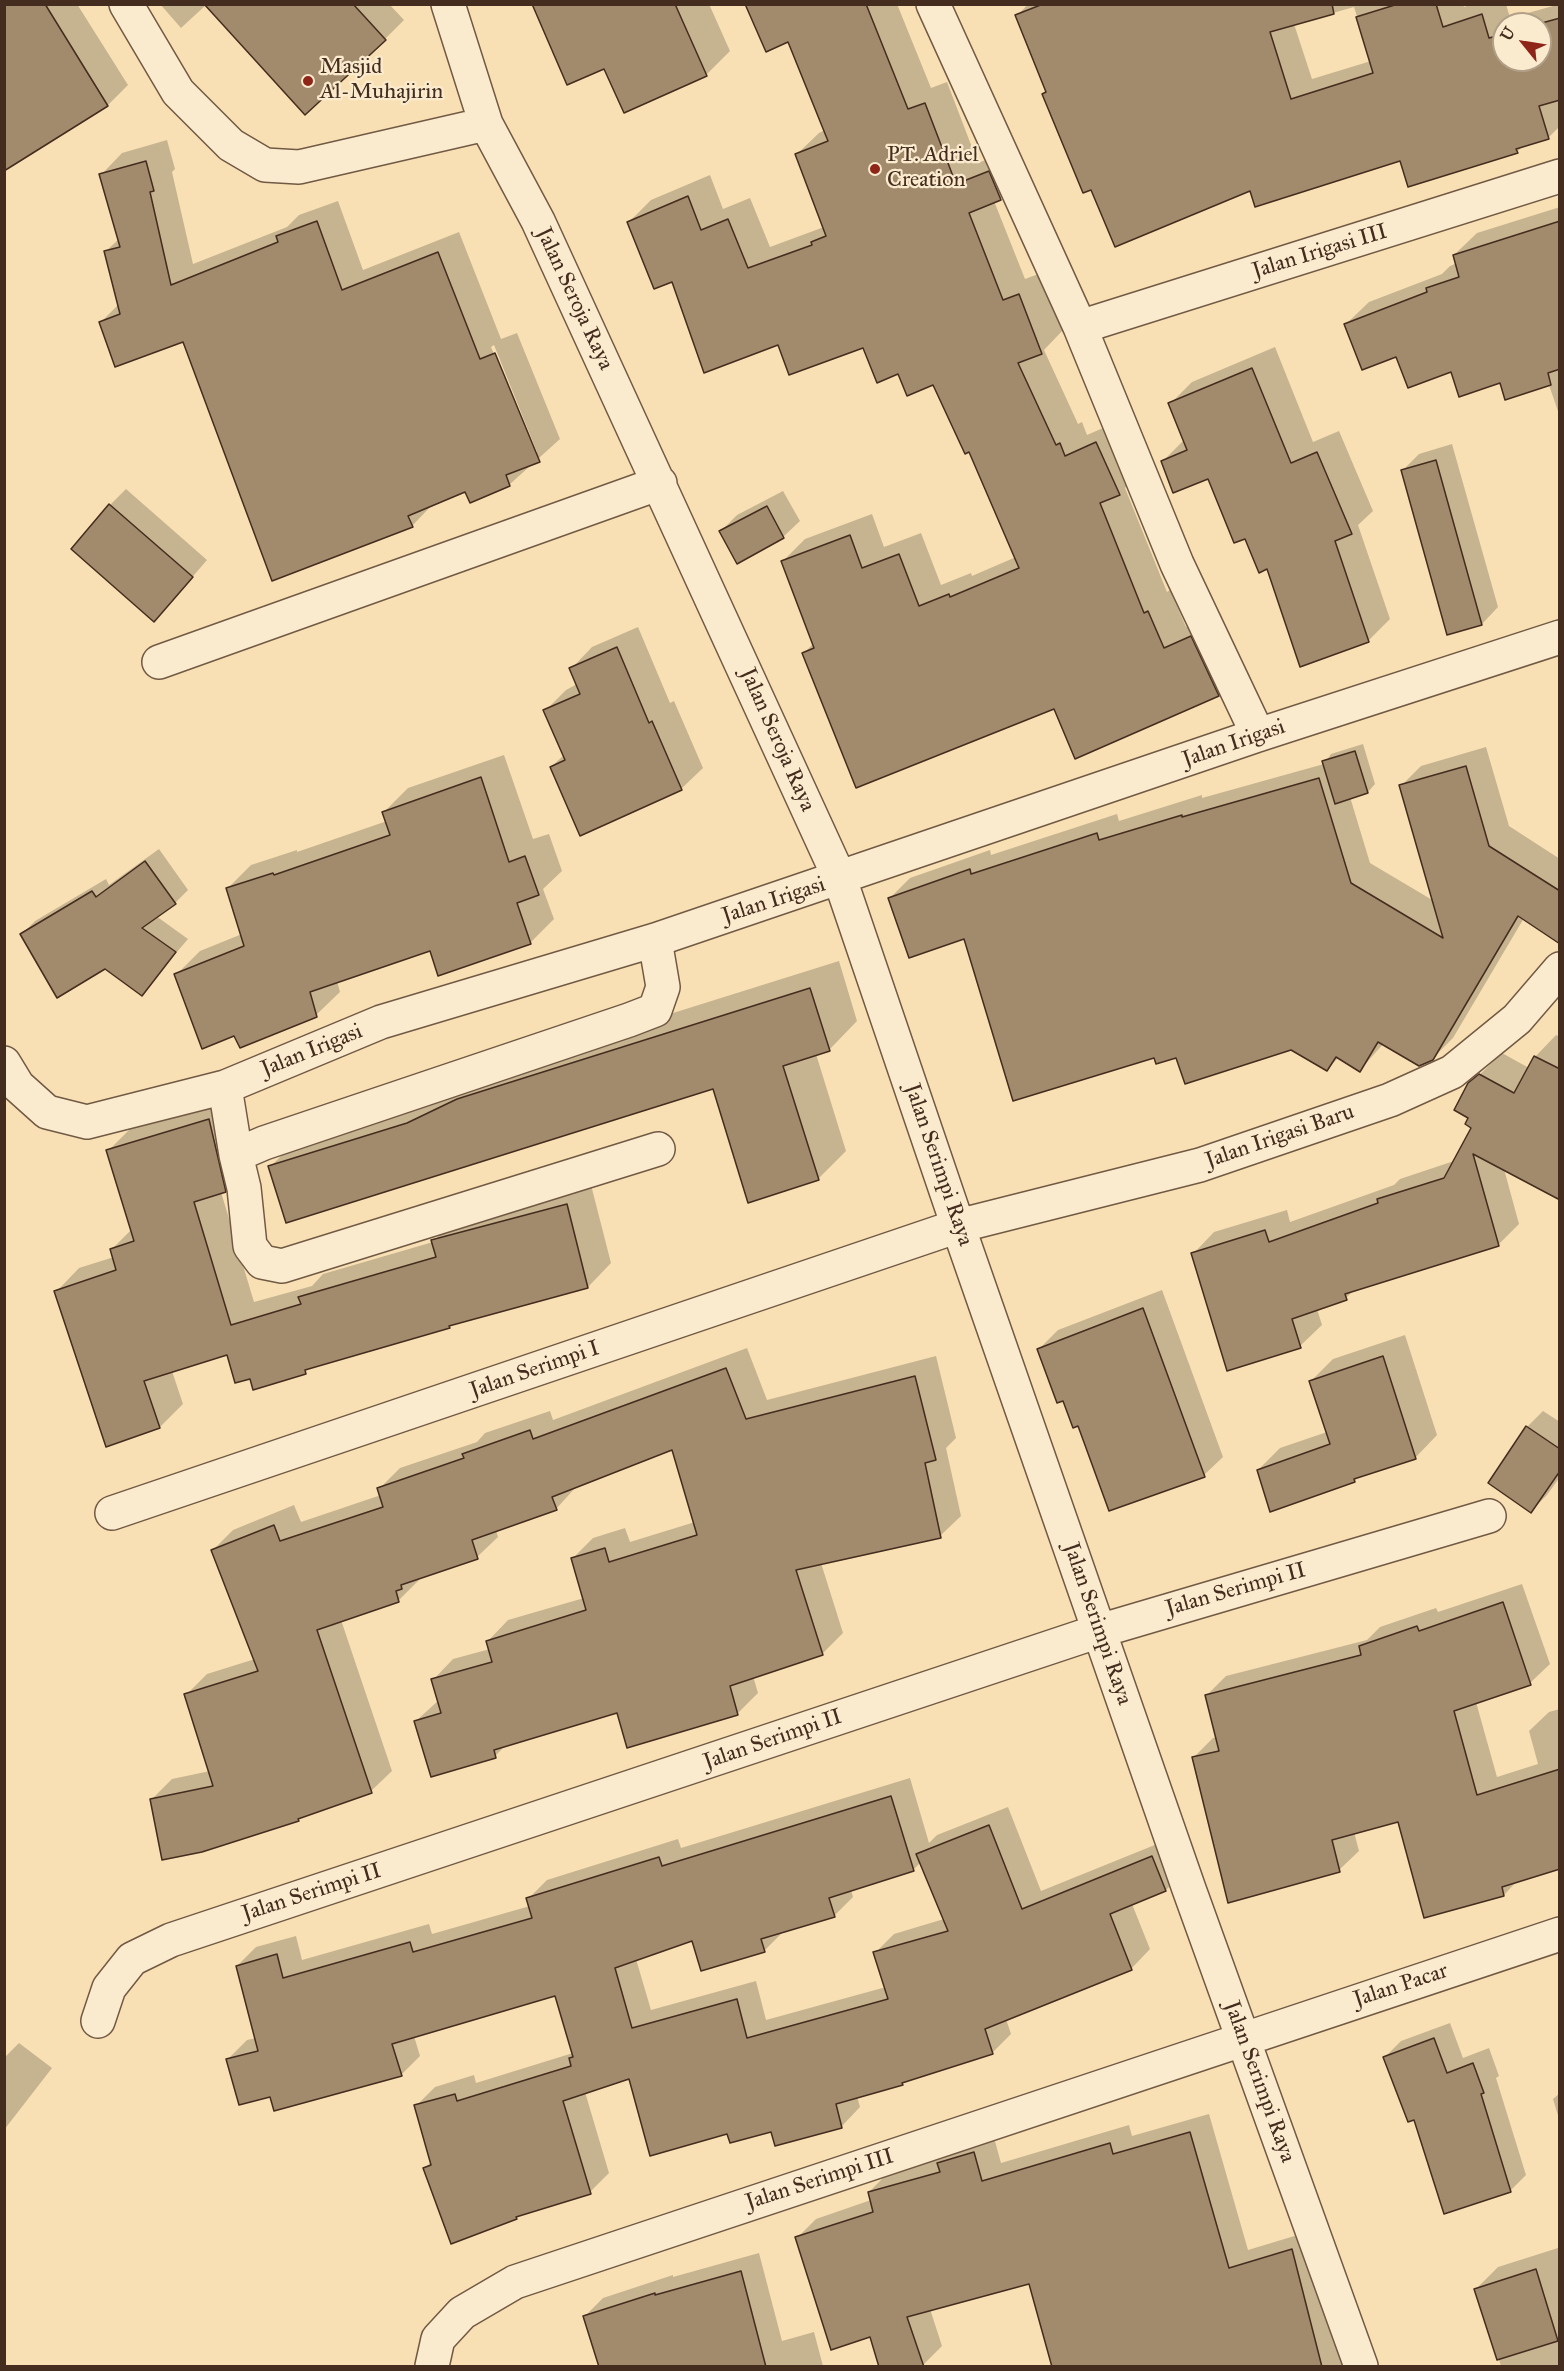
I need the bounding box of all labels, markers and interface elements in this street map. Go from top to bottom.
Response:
north arrow [1492,12,1552,72]
text: U [1496,24,1519,44]
place label: Masjid Al-Muhajirin [320,55,443,106]
marker: Masjid Al-Muhajirin [301,74,315,88]
place label: PT. Adriel Creation [887,143,979,194]
marker: PT. Adriel Creation [868,162,882,176]
street label: Jalan Irigasi III [1249,219,1391,285]
street label: Jalan Seroja Raya [529,224,619,374]
street label: Jalan Seroja Raya [734,664,820,816]
street label: Jalan Irigasi [1179,714,1289,774]
street label: Jalan Irigasi [719,872,829,930]
street label: Jalan Irigasi [257,1019,367,1083]
street label: Jalan Serimpi Raya [898,1080,978,1250]
street label: Jalan Irigasi Baru [1202,1099,1358,1175]
street label: Jalan Serimpi I [467,1335,603,1405]
street label: Jalan Serimpi Raya [1057,1539,1137,1709]
street label: Jalan Serimpi II [1163,1557,1309,1623]
street label: Jalan Serimpi II [700,1704,846,1776]
street label: Jalan Serimpi II [239,1858,385,1928]
street label: Jalan Pacar [1350,1958,1452,2014]
street label: Jalan Serimpi Raya [1218,1998,1300,2166]
street label: Jalan Serimpi III [743,2144,897,2216]

